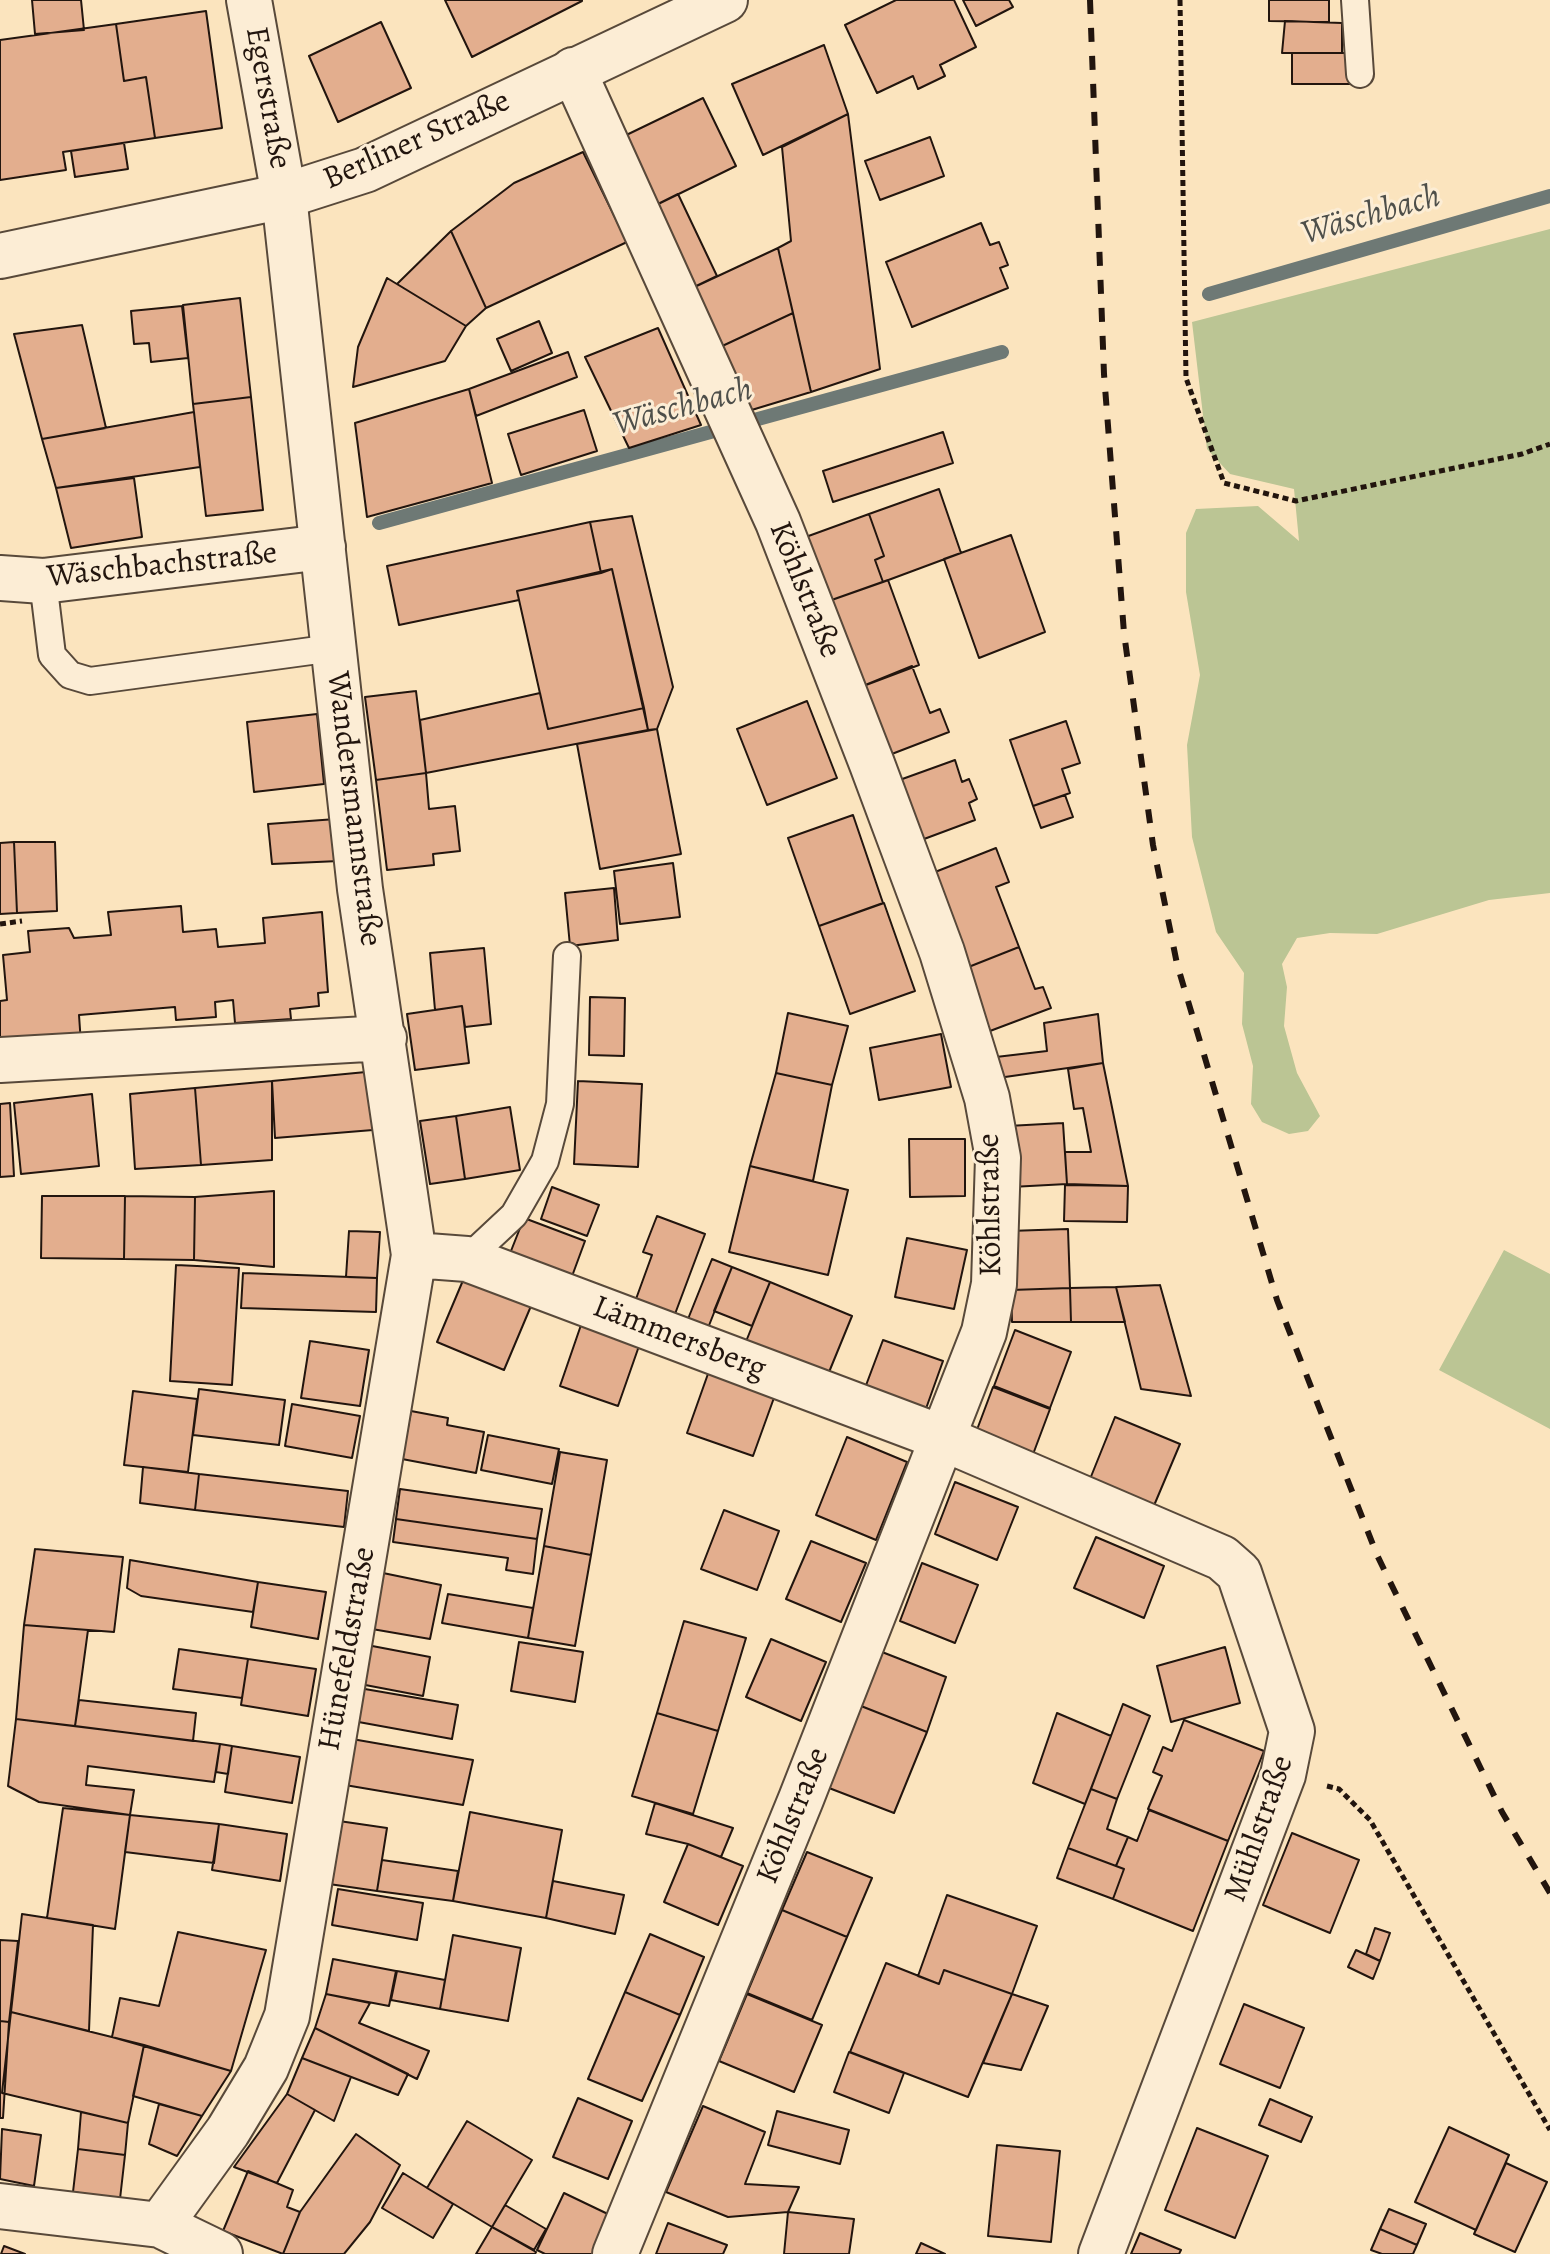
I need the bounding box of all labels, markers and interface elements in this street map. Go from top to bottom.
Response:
street label: Egerstraße [236,24,298,172]
street label: Berliner Straße [318,83,516,199]
water label: Wäschbach [1297,177,1445,255]
water label: Wäschbach [609,370,757,446]
street label: Köhlstraße [759,516,849,664]
street label: Wäschbachstraße [45,535,279,597]
street label: Wandersmannstraße [317,669,389,949]
street label: Köhlstraße [971,1133,1011,1277]
street label: Lämmersberg [587,1288,771,1390]
street label: Hünefeldstraße [311,1544,385,1754]
street label: Köhlstraße [749,1742,839,1890]
street label: Mühlstraße [1217,1751,1303,1907]

